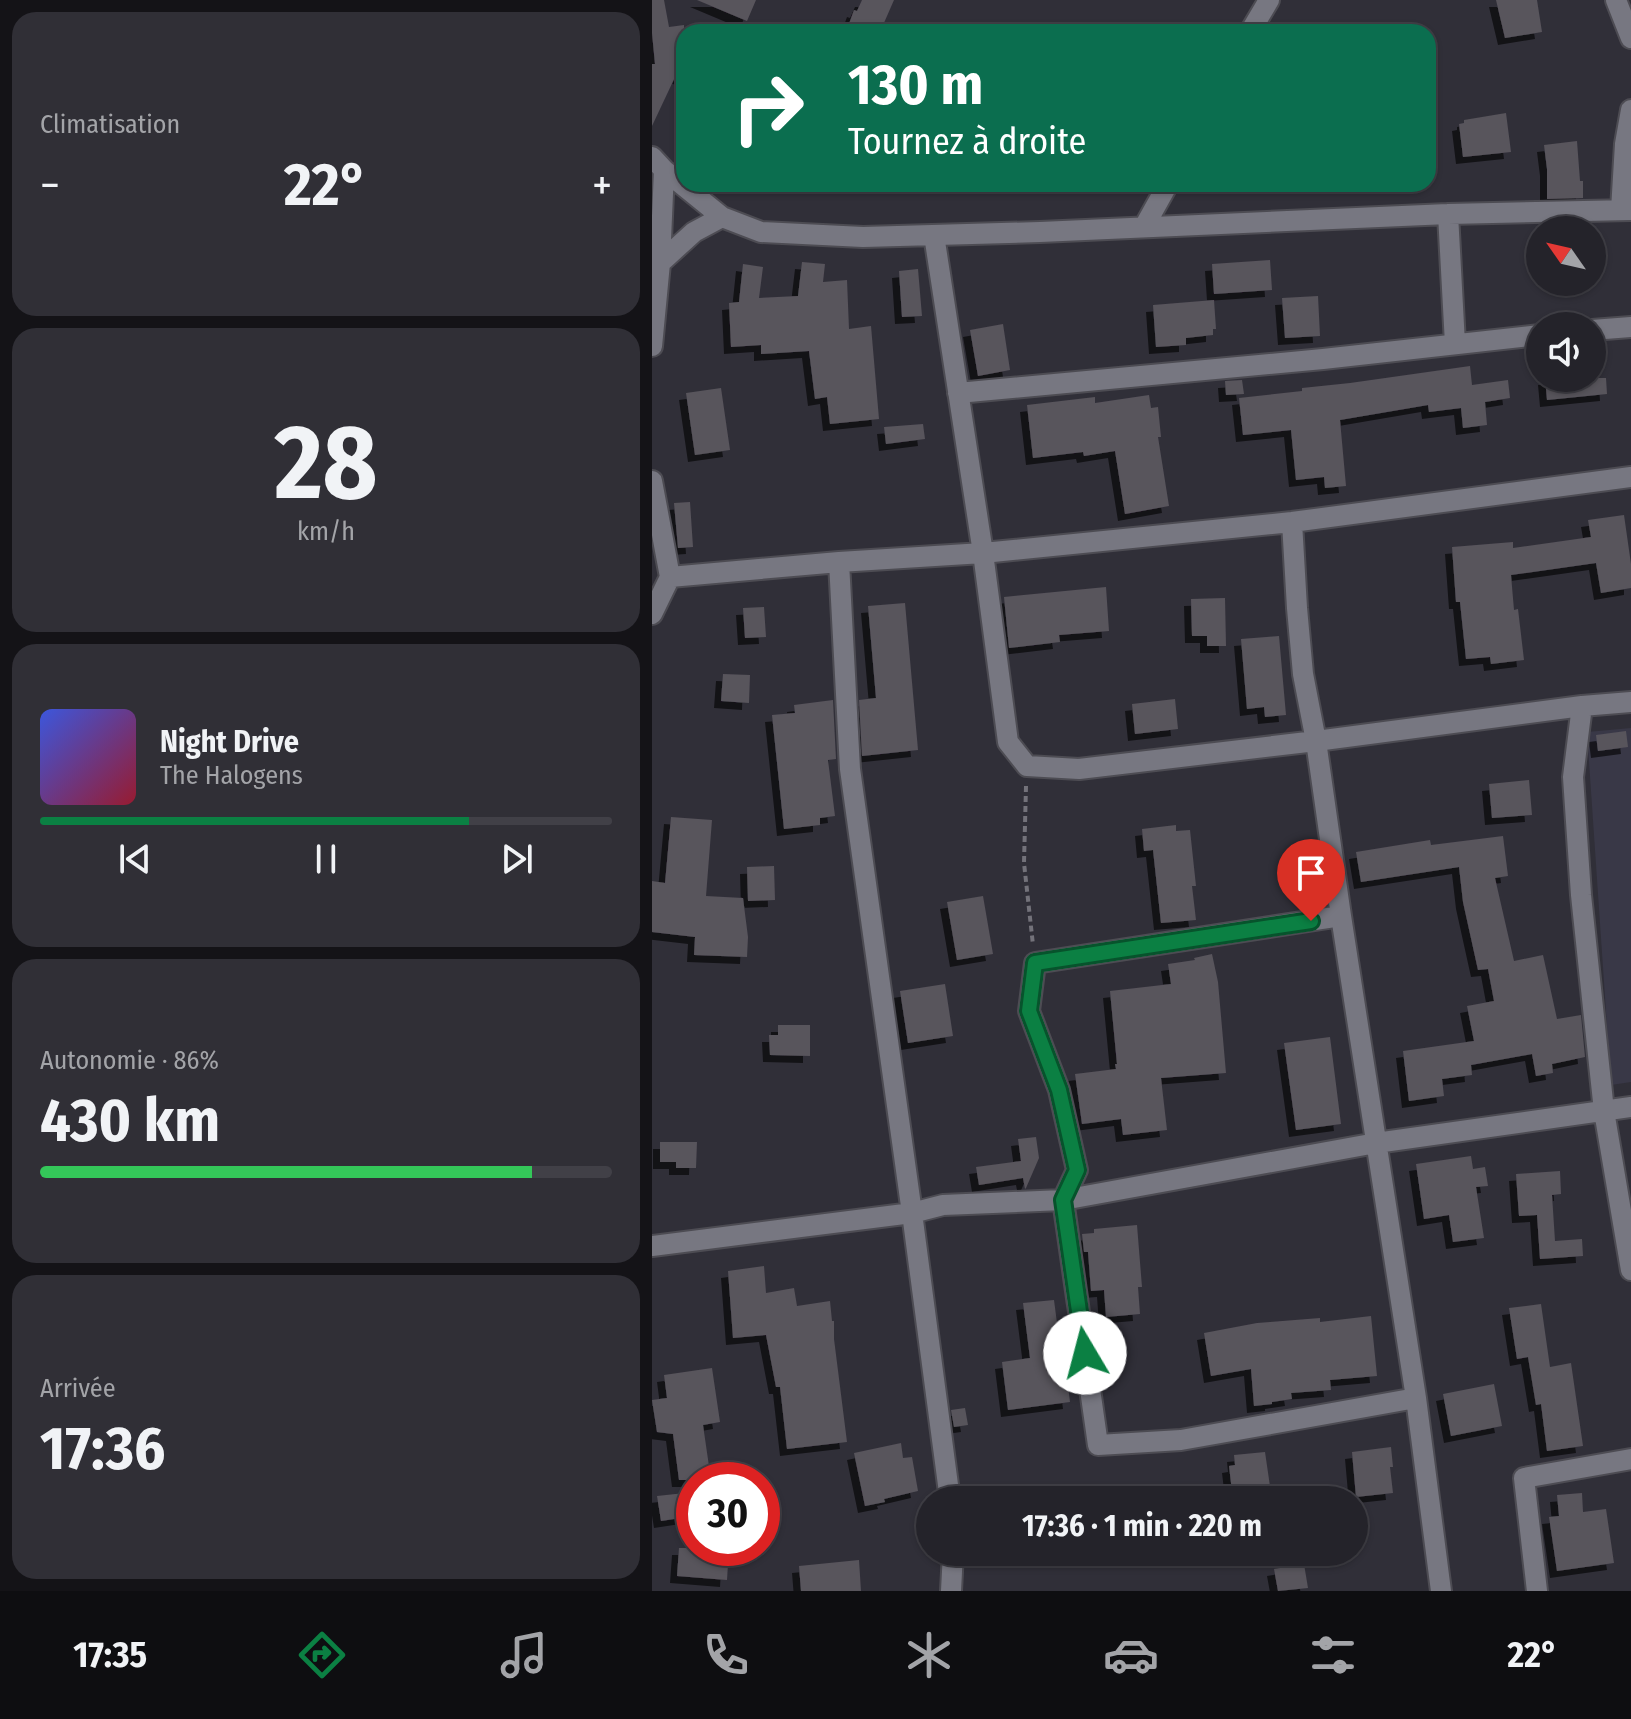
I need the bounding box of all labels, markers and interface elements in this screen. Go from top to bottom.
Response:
text: 130 m [848,52,983,119]
icon: right [716,56,820,160]
text: Climatisation [40,109,180,140]
text: Tournez à droite [848,120,1086,164]
text: 22° [284,149,368,221]
text: − [40,159,60,212]
text: + [592,159,612,212]
north arrow [1526,216,1606,296]
map controls [1526,216,1606,392]
button: sound [1526,312,1606,392]
text: 28 [274,401,378,526]
text: km/h [297,516,355,547]
text: Night Drive [160,724,299,760]
text: The Halogens [160,760,303,791]
icon: previous [113,837,157,881]
icon: pause [304,837,348,881]
icon: next [495,837,539,881]
pin [1277,839,1345,921]
icon: arrive [1289,851,1333,895]
text: Autonomie · 86% [40,1045,219,1076]
text: 430 km [40,1085,220,1157]
position arrow [1043,1311,1127,1395]
text: Arrivée [40,1373,116,1404]
text: 17:36 [40,1413,165,1485]
speed limit sign: 30 [676,1462,780,1566]
text: 17:36 · 1 min · 220 m [1022,1508,1262,1544]
icon: directions [294,1627,350,1683]
icon: music [496,1627,552,1683]
icon: phone [698,1627,754,1683]
icon: climate [901,1627,957,1683]
icon: car [1103,1627,1159,1683]
icon: filters [1305,1627,1361,1683]
text: 17:35 [73,1633,147,1677]
text: 22° [1508,1633,1558,1677]

